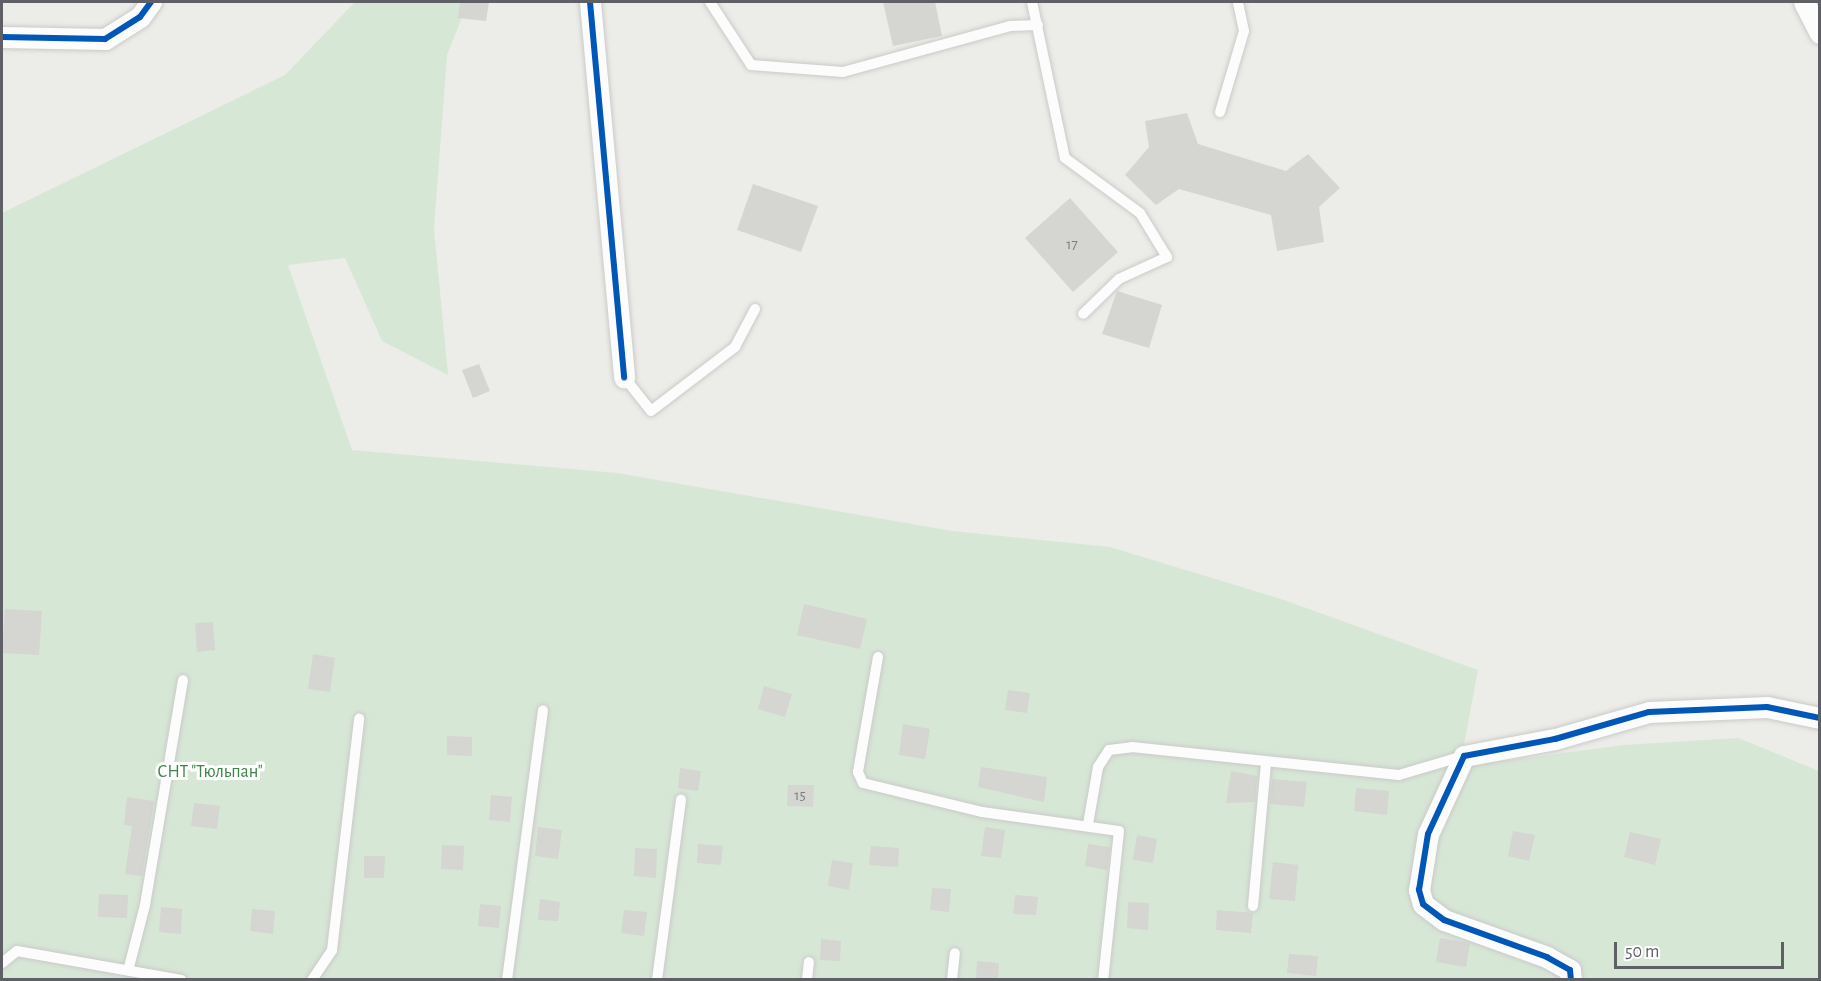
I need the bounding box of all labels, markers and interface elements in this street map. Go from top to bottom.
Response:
house number: 17 [1066,236,1078,254]
park label: СНТ "Тюльпан" [157,761,263,783]
house number: 15 [794,787,806,805]
scale bar [1617,930,1786,968]
text: 50 m [1625,943,1659,961]

